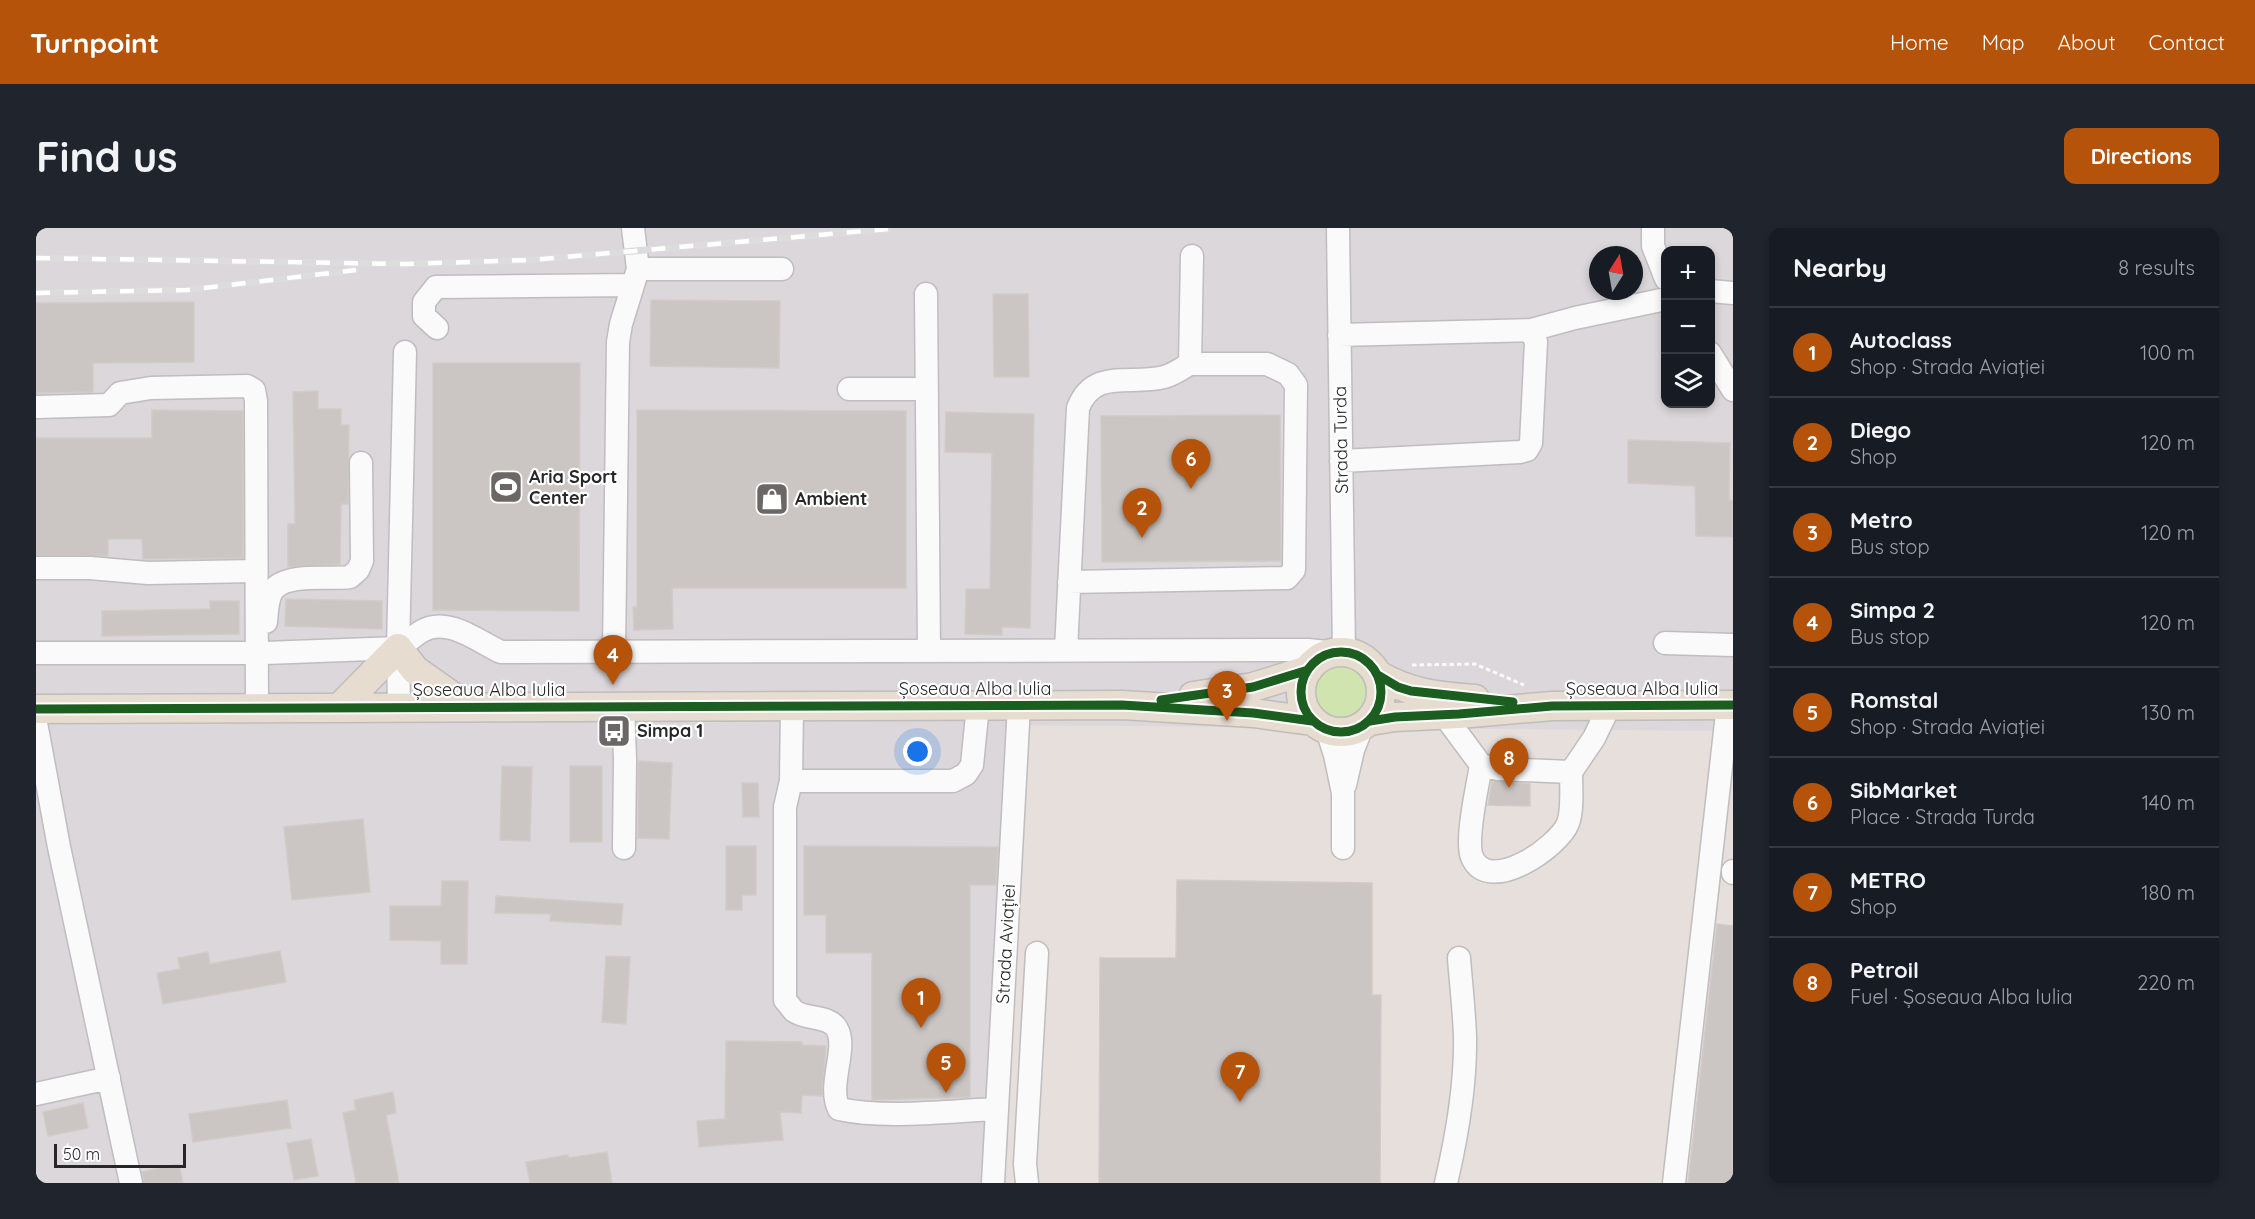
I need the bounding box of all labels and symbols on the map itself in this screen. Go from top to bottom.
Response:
north arrow [1589,246,1643,300]
street label: Strada Turda [1328,386,1353,494]
pin: 6 [1172,440,1210,489]
place label: Aria Sport Center [529,465,617,509]
sports icon: Aria Sport Center [488,469,524,505]
shop icon: Ambient [754,481,790,517]
place label: Ambient [795,487,867,510]
pin: 2 [1122,488,1162,538]
pin: 4 [594,636,632,685]
pin: 3 [1208,672,1246,721]
street label: Șoseaua Alba Iulia [899,677,1051,700]
street label: Șoseaua Alba Iulia [1566,677,1718,700]
street label: Șoseaua Alba Iulia [413,678,565,701]
bus stop icon: Simpa 1 [596,713,632,749]
place label: Simpa 1 [637,719,703,742]
your location [903,737,932,766]
pin: 8 [1490,738,1528,788]
street label: Strada Aviației [991,883,1020,1004]
pin: 1 [902,978,940,1028]
pin: 5 [926,1044,966,1093]
pin: 7 [1220,1052,1260,1102]
scale bar [54,1141,186,1168]

